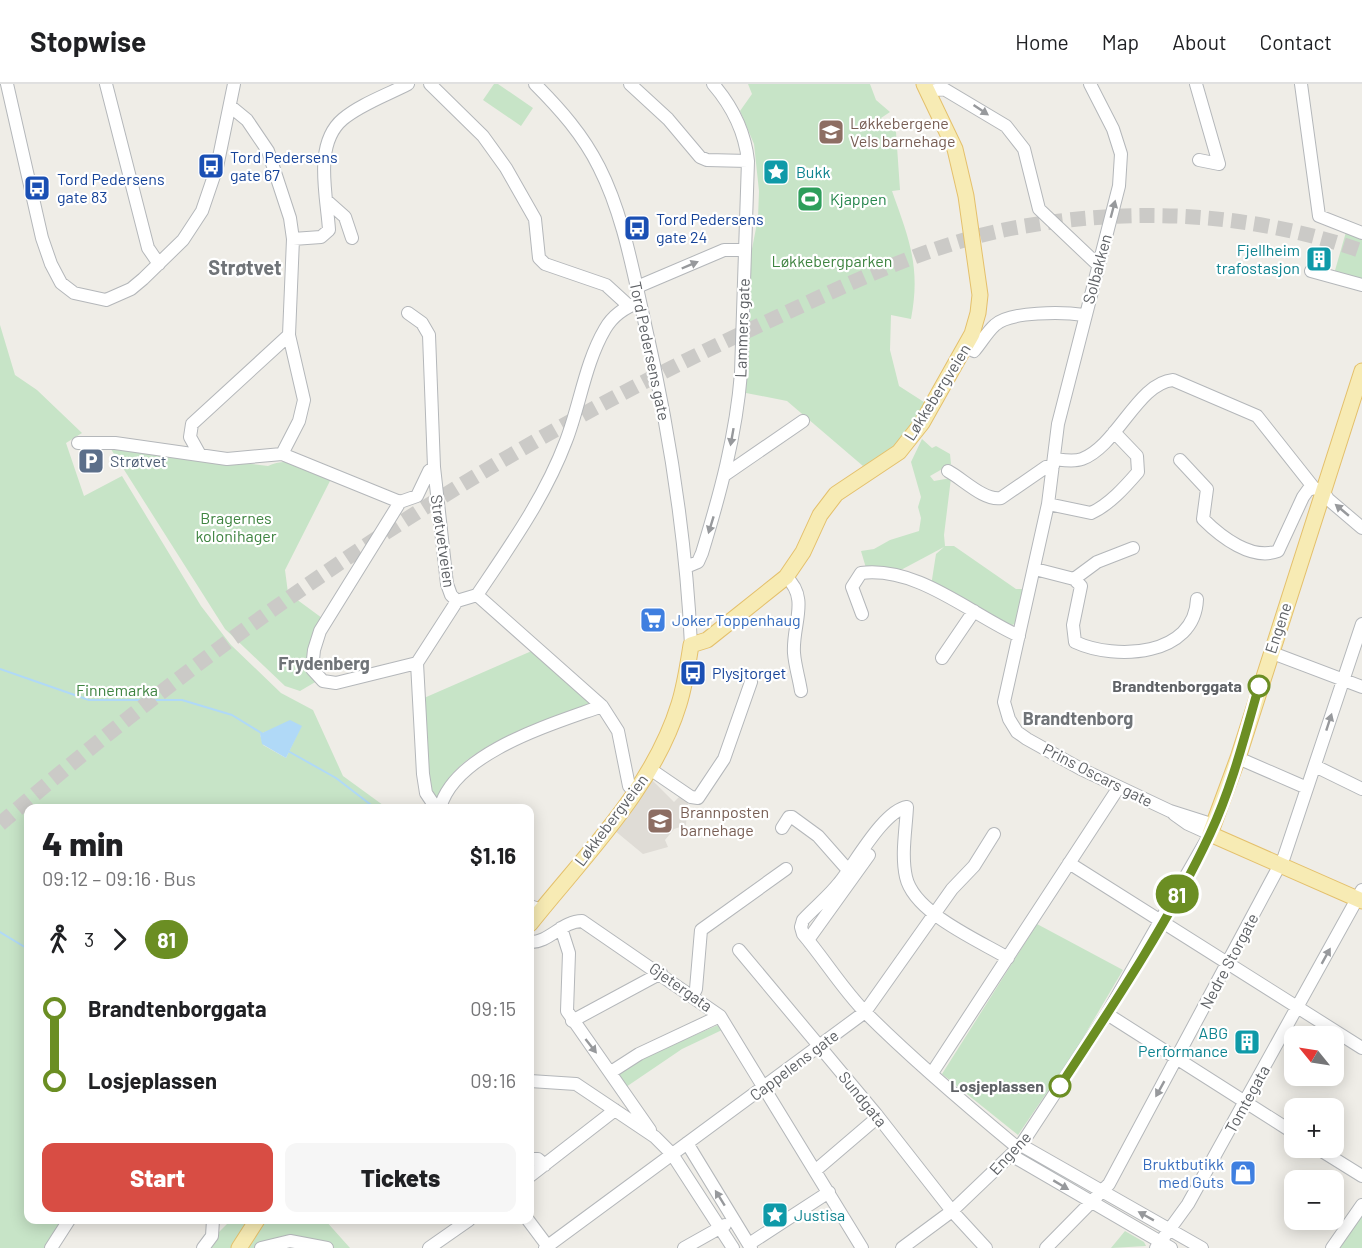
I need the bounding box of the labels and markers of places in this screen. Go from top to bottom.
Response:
place label: Løkkebergene Vels barnehage [850,113,955,150]
school or university icon: Løkkebergene Vels barnehage [816,117,846,147]
place label: Tord Pedersens gate 67 [230,147,338,184]
bus stop icon: Tord Pedersens gate 67 [196,151,226,181]
place icon: Bukk [761,157,791,187]
place label: Bukk [796,162,830,181]
place label: Tord Pedersens gate 83 [57,169,165,206]
bus stop icon: Tord Pedersens gate 83 [22,173,52,203]
sports icon: Kjappen [795,184,825,214]
place label: Kjappen [830,189,887,208]
place label: Tord Pedersens gate 24 [656,209,764,246]
bus stop icon: Tord Pedersens gate 24 [622,213,652,243]
place label: Fjellheim trafostasjon [1216,240,1300,277]
building icon: Fjellheim trafostasjon [1304,244,1334,274]
parking icon: Strøtvet [76,446,106,476]
place label: Strøtvet [110,451,167,470]
supermarket icon: Joker Toppenhaug [638,605,668,635]
place label: Joker Toppenhaug [672,610,801,629]
bus stop icon: Plysjtorget [678,658,708,688]
place label: Plysjtorget [712,663,786,682]
marker: Brandtenborggata [1248,675,1270,697]
place label: Brandtenborggata [1112,676,1242,695]
place label: Brannposten barnehage [680,802,769,839]
school or university icon: Brannposten barnehage [645,806,675,836]
place label: ABG Performance [1138,1023,1228,1060]
building icon: ABG Performance [1232,1027,1262,1057]
marker: Losjeplassen [1049,1075,1071,1097]
place label: Losjeplassen [950,1076,1044,1095]
place label: Bruktbutikk med Guts [1142,1154,1224,1191]
shop icon: Bruktbutikk med Guts [1228,1158,1258,1188]
place icon: Justisa [760,1200,790,1230]
place label: Justisa [794,1205,845,1224]

